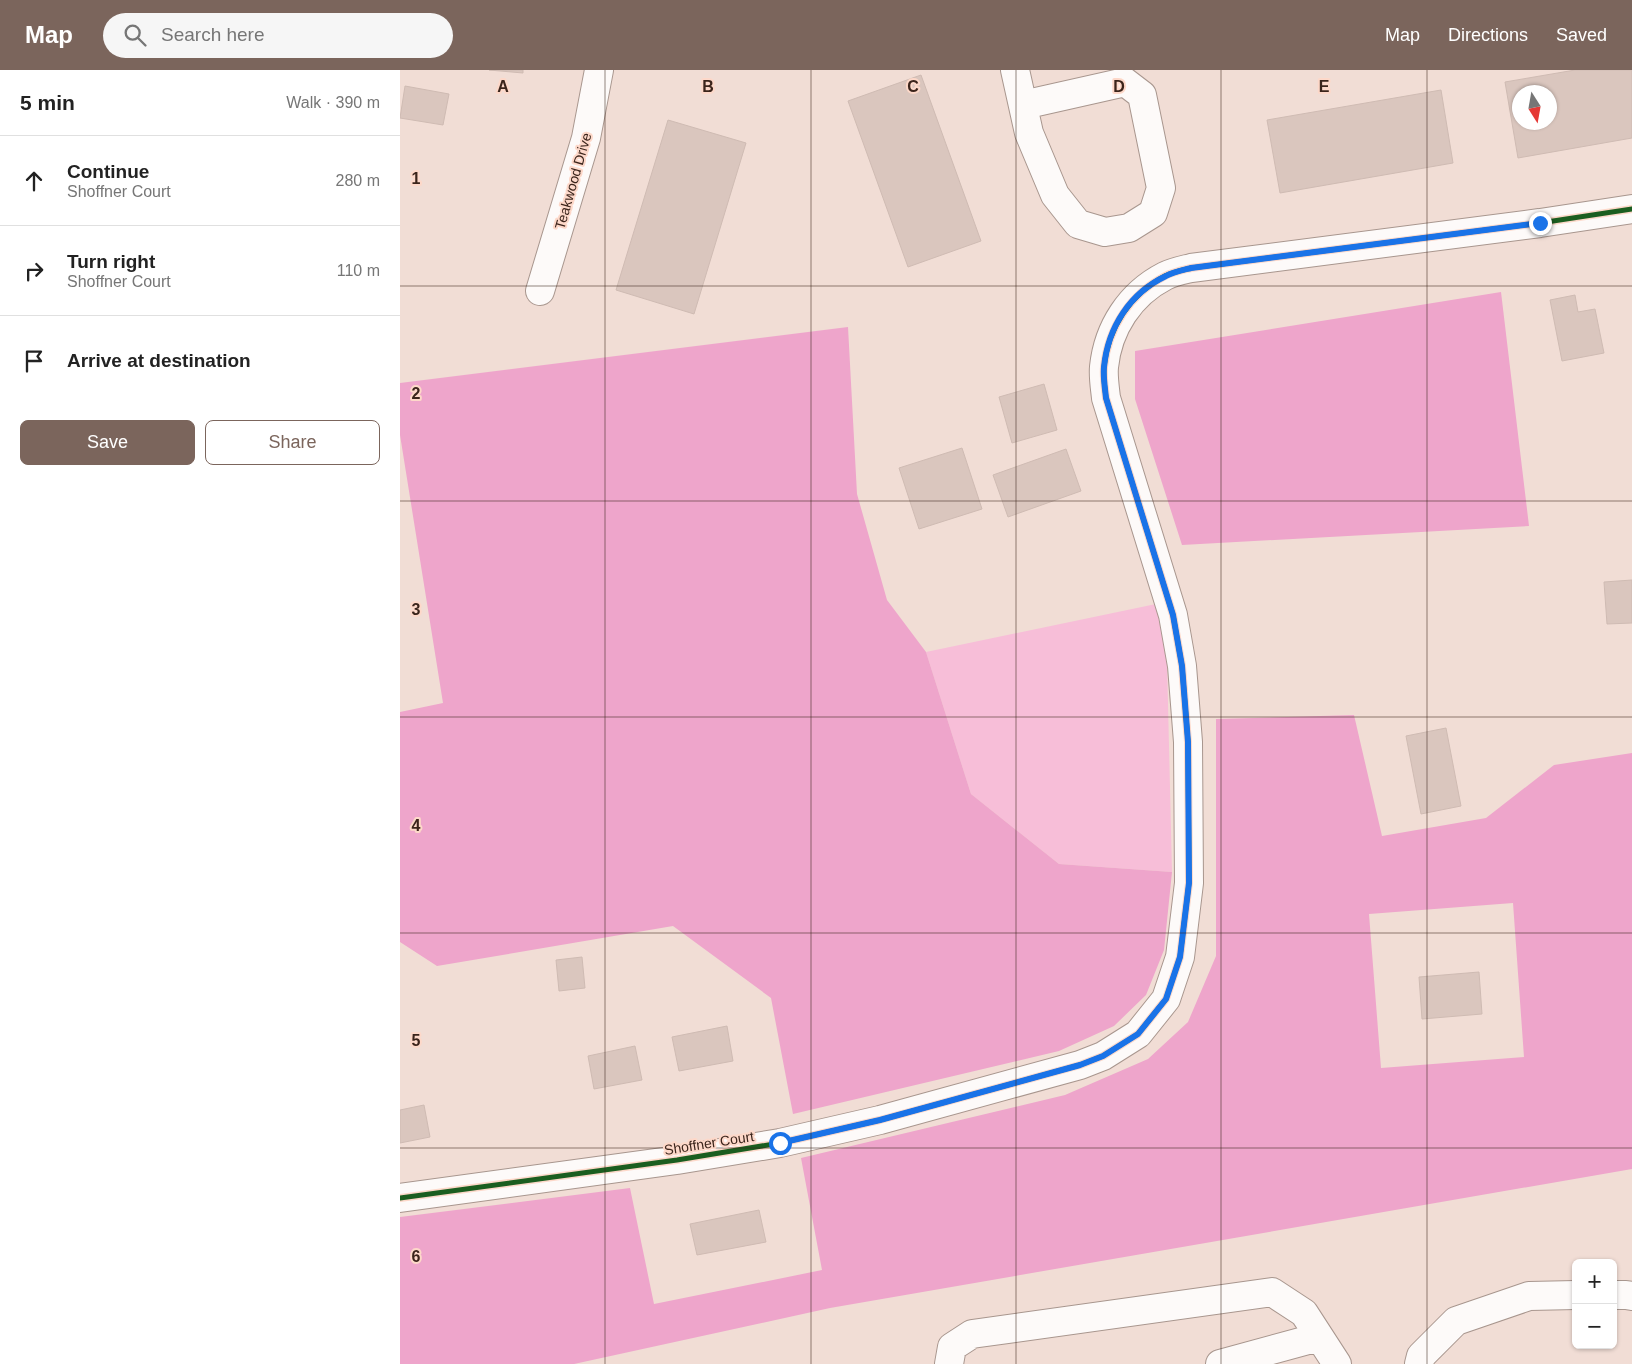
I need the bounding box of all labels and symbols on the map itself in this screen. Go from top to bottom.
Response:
text: A [497,78,509,95]
text: B [702,78,714,95]
text: C [907,78,919,95]
text: D [1113,78,1125,95]
text: E [1319,78,1330,95]
north arrow [1512,85,1557,130]
street label: Teakwood Drive [552,131,594,231]
text: 1 [412,170,421,187]
route end [1529,212,1552,235]
text: 2 [412,385,421,402]
text: 3 [412,601,421,618]
text: 4 [412,817,421,834]
text: 5 [412,1032,421,1049]
street label: Shoffner Court [663,1128,755,1158]
route start [769,1132,792,1155]
text: 6 [412,1248,421,1265]

